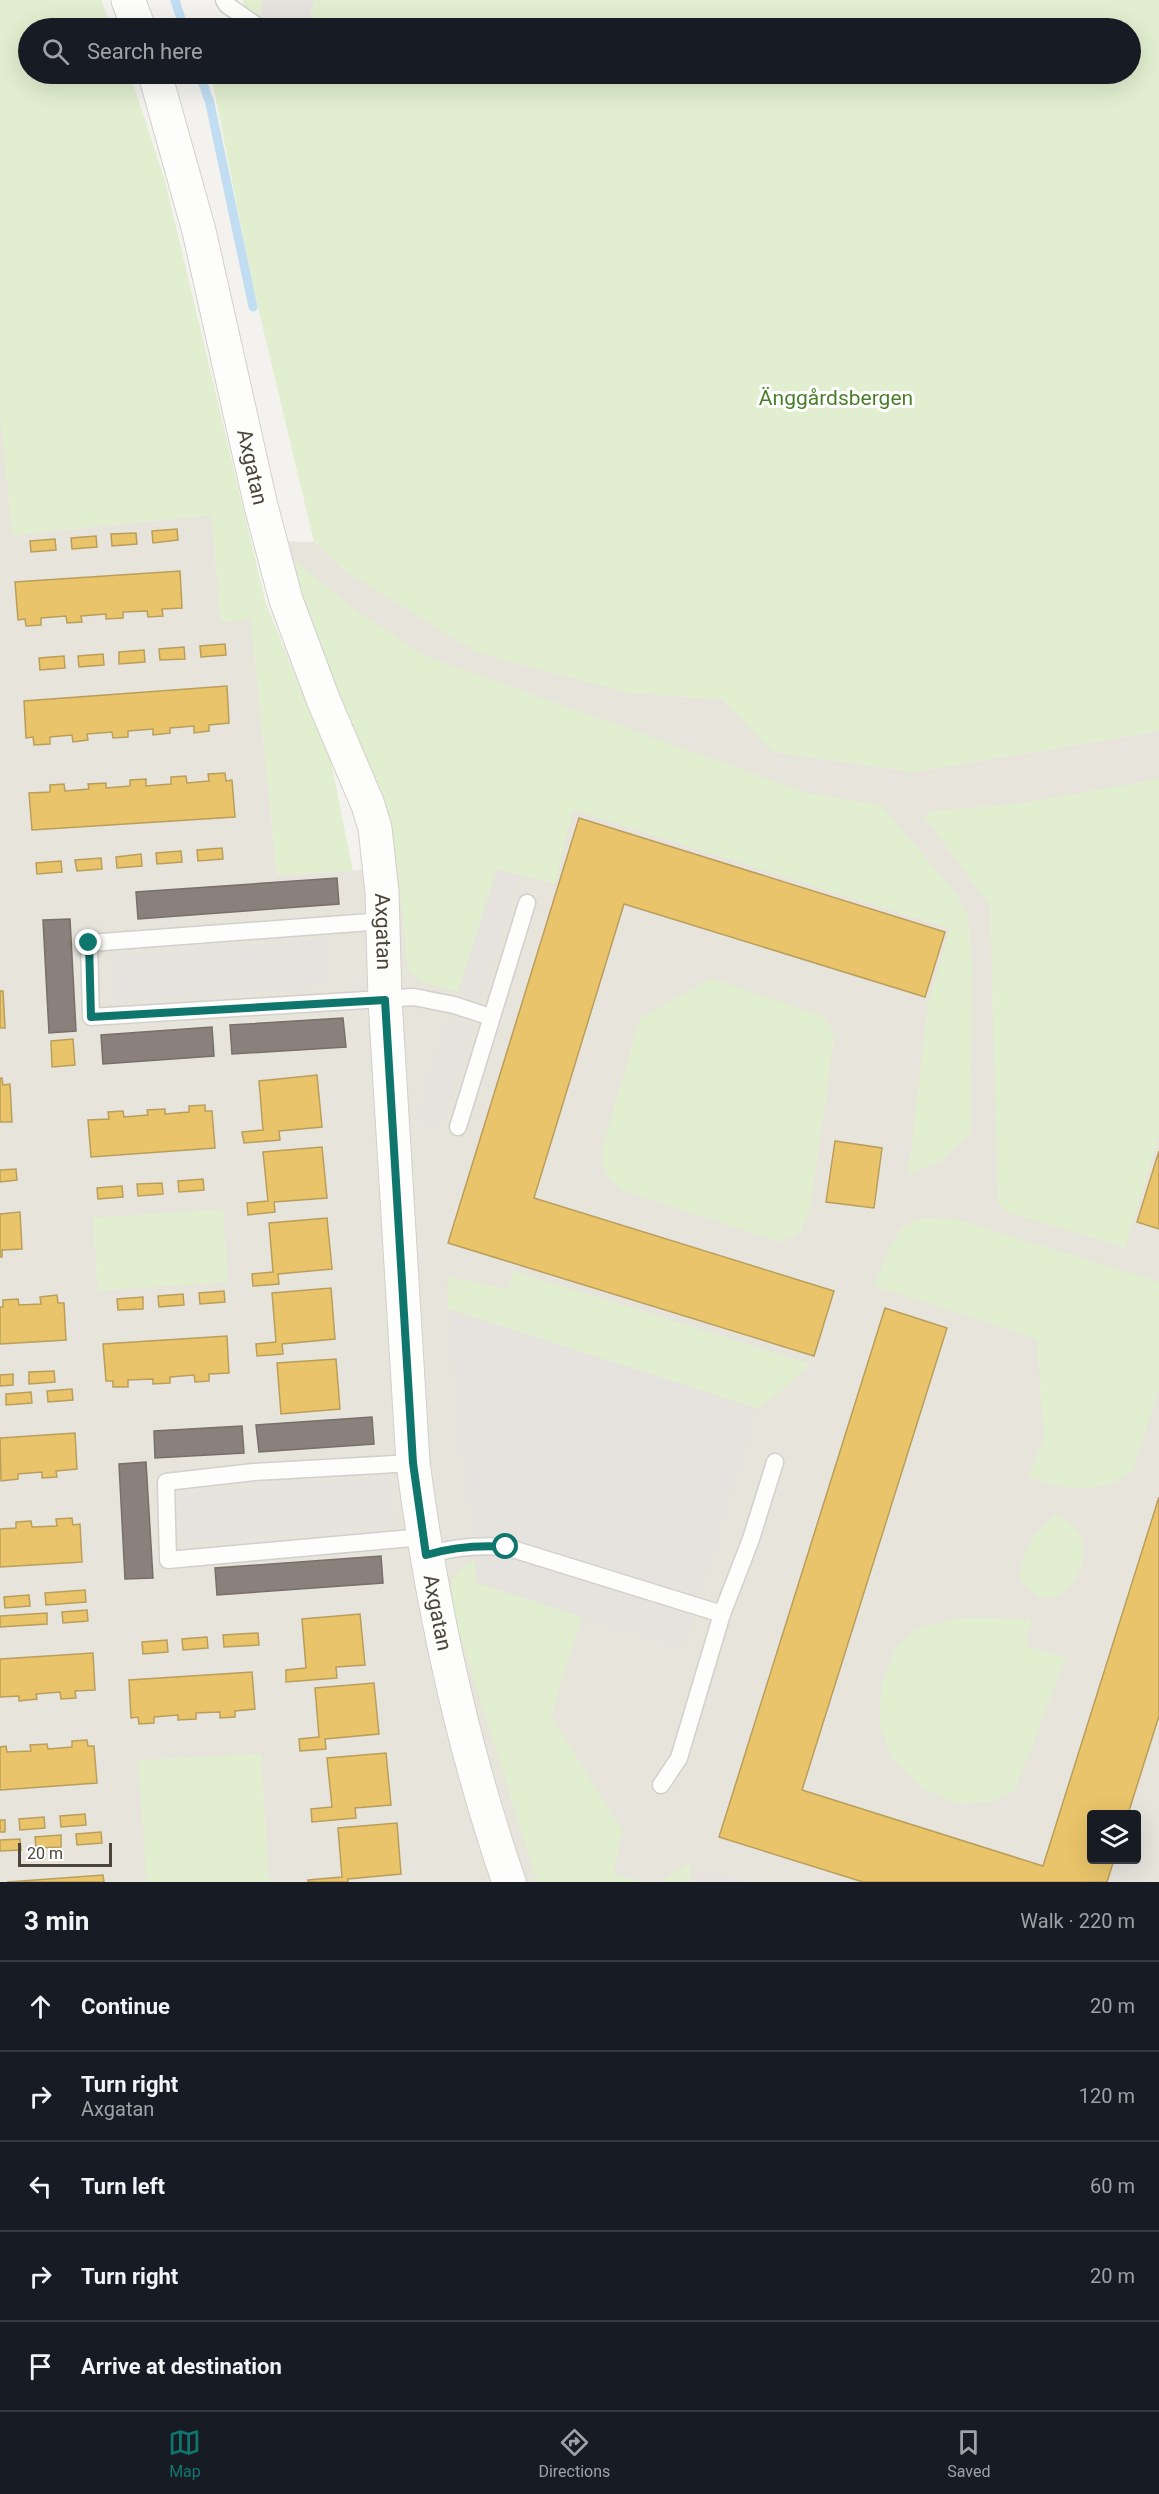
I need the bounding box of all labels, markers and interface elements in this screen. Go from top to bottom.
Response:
search box [18,18,1141,84]
icon: search [39,35,72,68]
text: Search here [87,39,203,64]
park label: Änggårdsbergen [759,386,913,410]
street label: Axgatan [232,427,272,507]
street label: Axgatan [370,893,396,970]
route end [75,929,101,955]
route start [492,1533,518,1559]
street label: Axgatan [418,1573,457,1653]
map controls [1087,1810,1141,1864]
button: layers [1087,1810,1141,1864]
scale bar [18,1840,112,1868]
text: 20 m [27,1844,63,1863]
text: 3 min [24,1906,89,1936]
text: Walk · 220 m [1020,1909,1135,1933]
icon: ahead [24,1990,57,2023]
text: Continue [81,1994,170,2019]
text: 20 m [1090,1994,1135,2018]
text: Turn right [81,2072,178,2097]
icon: right [24,2080,57,2113]
text: 120 m [1079,2084,1135,2108]
text: Axgatan [81,2097,154,2121]
icon: left [24,2170,57,2203]
text: Turn left [81,2174,165,2199]
text: 60 m [1090,2174,1135,2198]
icon: right [24,2260,57,2293]
text: Turn right [81,2264,178,2289]
text: 20 m [1090,2264,1135,2288]
icon: arrive [24,2350,57,2383]
text: Arrive at destination [81,2354,282,2379]
tab: Map [168,2426,201,2481]
tab: Directions [538,2426,610,2481]
tab: Saved [947,2426,991,2481]

